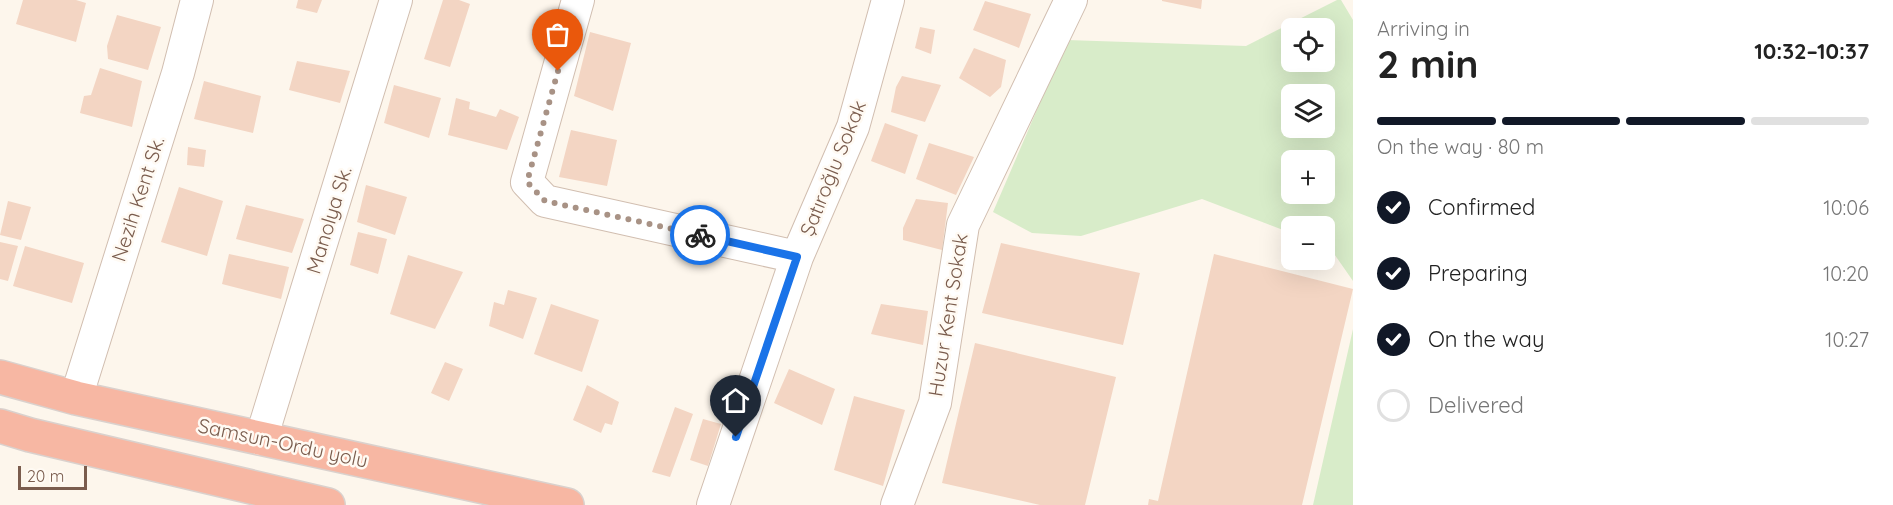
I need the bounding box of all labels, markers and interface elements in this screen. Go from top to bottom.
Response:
pin [532,9,583,71]
text: Arriving in [1377,16,1470,41]
icon: bag [541,18,574,51]
map controls [1281,18,1335,270]
button: locate [1281,18,1335,72]
text: 10:32–10:37 [1754,37,1869,65]
text: 2 min [1377,39,1479,88]
button: layers [1281,84,1335,138]
street label: Şatıroğlu Sokak [794,96,871,239]
street label: Nezih Kent Sk. [106,133,170,265]
text: On the way · 80 m [1377,134,1544,159]
button: + [1281,150,1335,204]
street label: Manolya Sk. [300,163,357,277]
icon: check [1377,191,1410,224]
text: Confirmed [1428,193,1535,221]
text: 10:06 [1823,195,1869,220]
courier [670,205,730,265]
button: − [1281,216,1335,270]
icon: bike [684,219,717,252]
street label: Huzur Kent Sokak [922,232,973,398]
icon: check [1377,257,1410,290]
text: Preparing [1428,259,1528,287]
text: 10:20 [1823,261,1869,286]
icon: check [1377,323,1410,356]
text: On the way [1428,325,1544,353]
text: 10:27 [1825,327,1869,352]
pin [710,375,761,437]
icon: home [719,384,752,417]
text: Delivered [1428,391,1524,419]
street label: Samsun-Ordu yolu [196,412,370,473]
scale bar [18,463,87,490]
text: 20 m [27,466,64,486]

